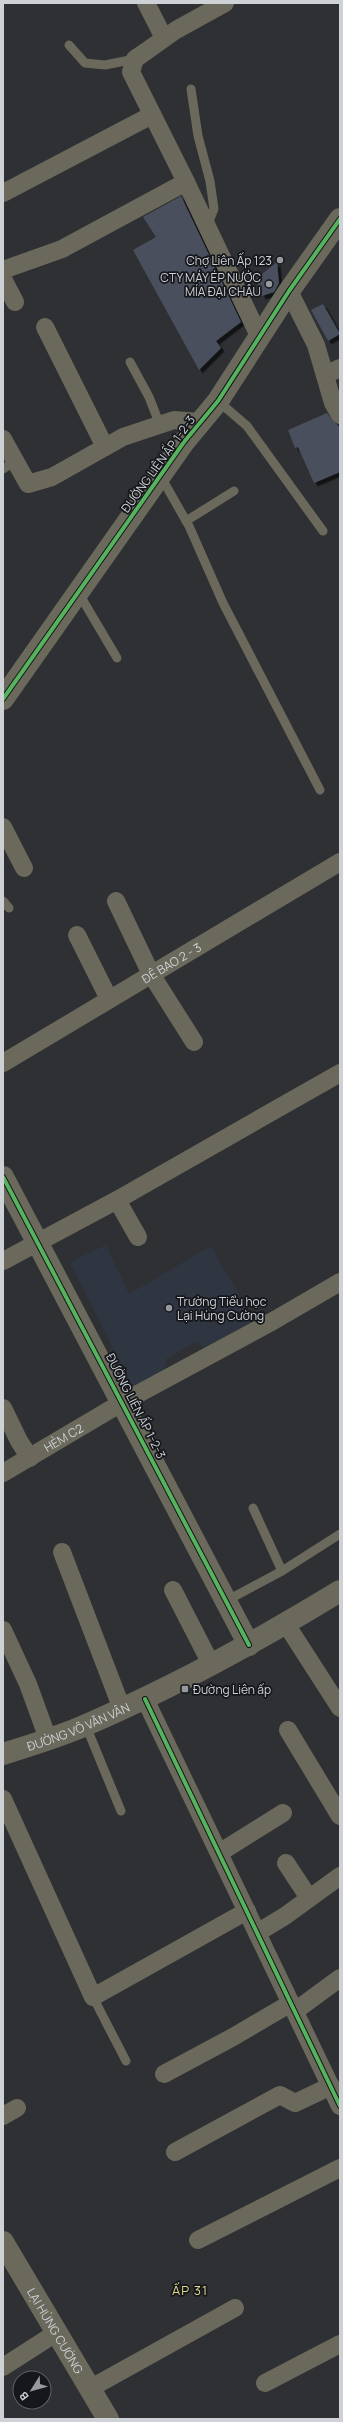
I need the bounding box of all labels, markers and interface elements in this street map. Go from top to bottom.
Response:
place label: Chợ Liên Ấp 123 [186,252,272,269]
marker: Chợ Liên Ấp 123 [275,255,285,265]
place label: CTY MÁY ÉP NƯỚC MÍA ĐẠI CHÂU [160,269,261,300]
marker: CTY MÁY ÉP NƯỚC MÍA ĐẠI CHÂU [264,279,274,289]
street label: ĐƯỜNG LIÊN ẤP 1-2-3 [117,412,199,516]
street label: ĐÊ BAO 2 - 3 [138,938,204,987]
place label: Trường Tiểu học Lại Hùng Cường [177,1293,267,1324]
marker: Trường Tiểu học Lại Hùng Cường [164,1303,174,1313]
street label: ĐƯỜNG LIÊN ẤP 1-2-3 [102,1350,170,1462]
street label: HẺM C2 [40,1419,86,1456]
place label: Đường Liên ấp [193,1681,271,1698]
marker: Đường Liên ấp [180,1684,190,1694]
street label: ĐƯỜNG VÕ VĂN VÂN [25,1698,132,1754]
district label: ẤP 31 [172,2281,208,2299]
street label: LẠI HÙNG CƯỜNG [23,2284,88,2377]
north arrow [12,2370,52,2410]
text: B [16,2389,32,2404]

